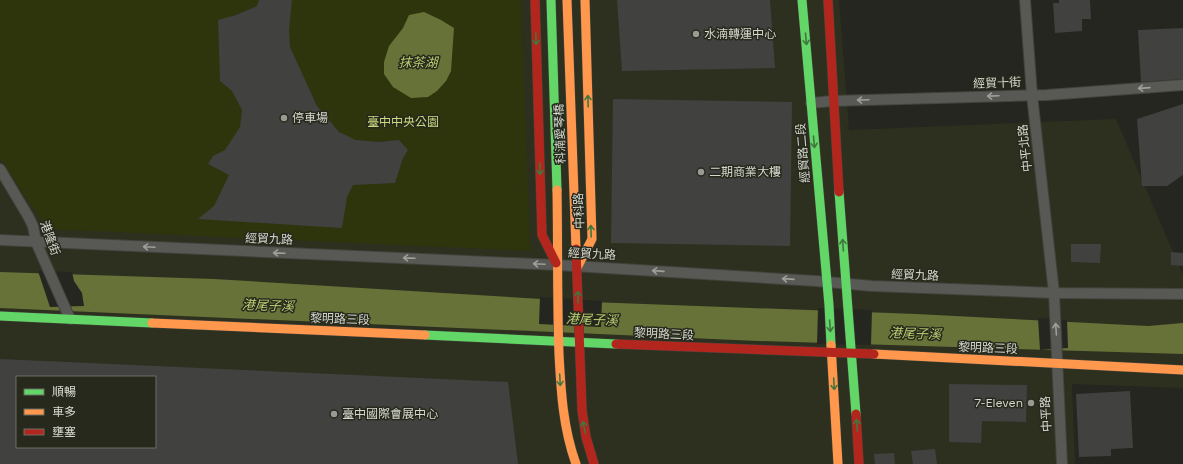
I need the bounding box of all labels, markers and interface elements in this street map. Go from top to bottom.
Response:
place label: 水湳轉運中心 [704,26,776,42]
marker: 水湳轉運中心 [691,29,701,39]
one-way arrow [532,32,540,45]
one-way arrow [802,32,809,45]
water label: 抹茶湖 [398,54,439,71]
street label: 經貿十街 [973,74,1021,92]
one-way arrow [1138,84,1151,91]
one-way arrow [987,93,1000,100]
one-way arrow [584,95,592,108]
one-way arrow [857,96,870,104]
street label: 科湳愛琴橋 [551,104,569,164]
place label: 停車場 [292,110,328,126]
marker: 停車場 [279,113,289,123]
park label: 臺中中央公園 [367,114,439,130]
street label: 經貿路二段 [792,122,814,184]
street label: 中平北路 [1015,123,1035,173]
one-way arrow [811,135,818,148]
one-way arrow [536,162,544,175]
place label: 二期商業大樓 [709,164,781,180]
marker: 二期商業大樓 [696,167,706,177]
street label: 中科路 [570,193,588,229]
street label: 港隆街 [36,218,64,258]
one-way arrow [588,225,595,238]
street label: 經貿九路 [245,230,293,248]
one-way arrow [840,239,847,252]
one-way arrow [143,243,156,251]
street label: 經貿九路 [568,245,616,263]
one-way arrow [273,249,286,256]
one-way arrow [403,255,416,262]
one-way arrow [533,260,546,268]
street label: 經貿九路 [891,266,939,284]
one-way arrow [652,267,665,274]
one-way arrow [782,275,795,282]
one-way arrow [574,291,582,304]
water label: 港尾子溪 [242,296,296,315]
street label: 黎明路三段 [310,310,370,328]
water label: 港尾子溪 [566,310,620,329]
one-way arrow [827,319,834,332]
one-way arrow [1052,323,1059,336]
street label: 黎明路三段 [634,324,694,344]
water label: 港尾子溪 [889,324,943,343]
street label: 黎明路三段 [958,339,1018,357]
one-way arrow [557,373,564,386]
legend [16,376,156,448]
one-way arrow [830,377,837,390]
text: 順暢 [52,384,76,400]
place label: 7-Eleven [974,395,1023,411]
street label: 中平路 [1037,396,1055,432]
marker: 7-Eleven [1026,398,1036,408]
text: 車多 [52,404,76,420]
place label: 臺中國際會展中心 [342,406,438,422]
marker: 臺中國際會展中心 [329,409,339,419]
one-way arrow [853,419,860,432]
one-way arrow [580,421,588,434]
text: 壅塞 [52,424,76,440]

